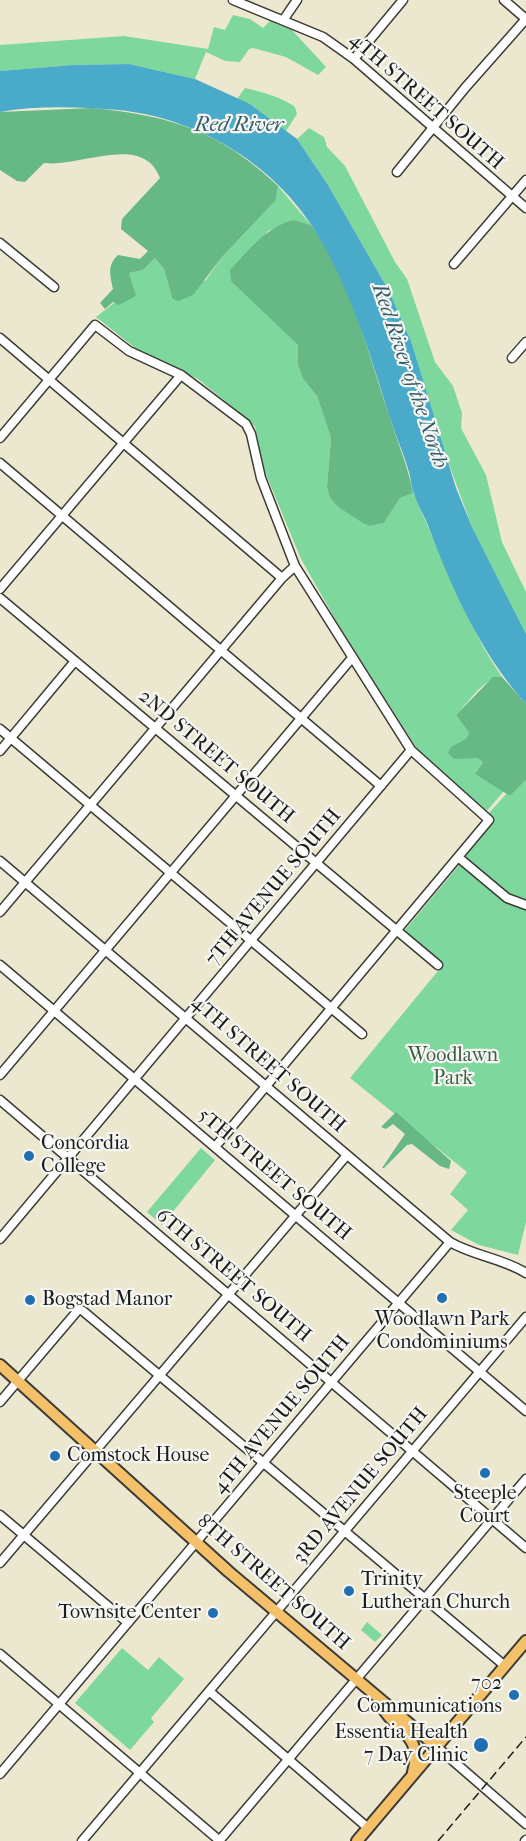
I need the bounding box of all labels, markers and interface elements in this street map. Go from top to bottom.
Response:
street label: 4TH STREET SOUTH [344,28,508,176]
water label: Red River [194,113,284,139]
water label: Red River of the North [366,280,452,472]
street label: 2ND STREET SOUTH [133,685,299,829]
street label: 7TH AVENUE SOUTH [201,804,347,972]
street label: 4TH STREET SOUTH [186,991,350,1139]
park label: Woodlawn Park [408,1044,498,1091]
street label: 5TH STREET SOUTH [192,1104,356,1246]
place label: Concordia College [41,1132,129,1179]
marker: Concordia College [22,1149,36,1163]
street label: 6TH STREET SOUTH [150,1204,316,1348]
place label: Bogstad Manor [42,1288,172,1312]
marker: Woodlawn Park Condominiums [435,1291,449,1305]
marker: Bogstad Manor [23,1293,37,1307]
place label: Woodlawn Park Condominiums [375,1308,509,1355]
street label: 4TH AVENUE SOUTH [208,1331,356,1499]
street label: 3RD AVENUE SOUTH [288,1403,434,1569]
place label: Comstock House [67,1444,209,1468]
marker: Comstock House [48,1449,62,1463]
marker: Steeple Court [478,1466,492,1480]
place label: Steeple Court [453,1482,517,1529]
street label: 8TH STREET SOUTH [192,1510,354,1656]
place label: Trinity Lutheran Church [361,1568,510,1615]
marker: Trinity Lutheran Church [342,1584,356,1598]
place label: Townsite Center [58,1601,201,1625]
marker: Townsite Center [206,1606,220,1620]
place label: 702 Communications [357,1672,502,1719]
marker: 702 Communications [507,1688,521,1702]
place label: Essentia Health 7 Day Clinic [335,1721,468,1768]
marker: Essentia Health 7 Day Clinic [472,1736,490,1754]

